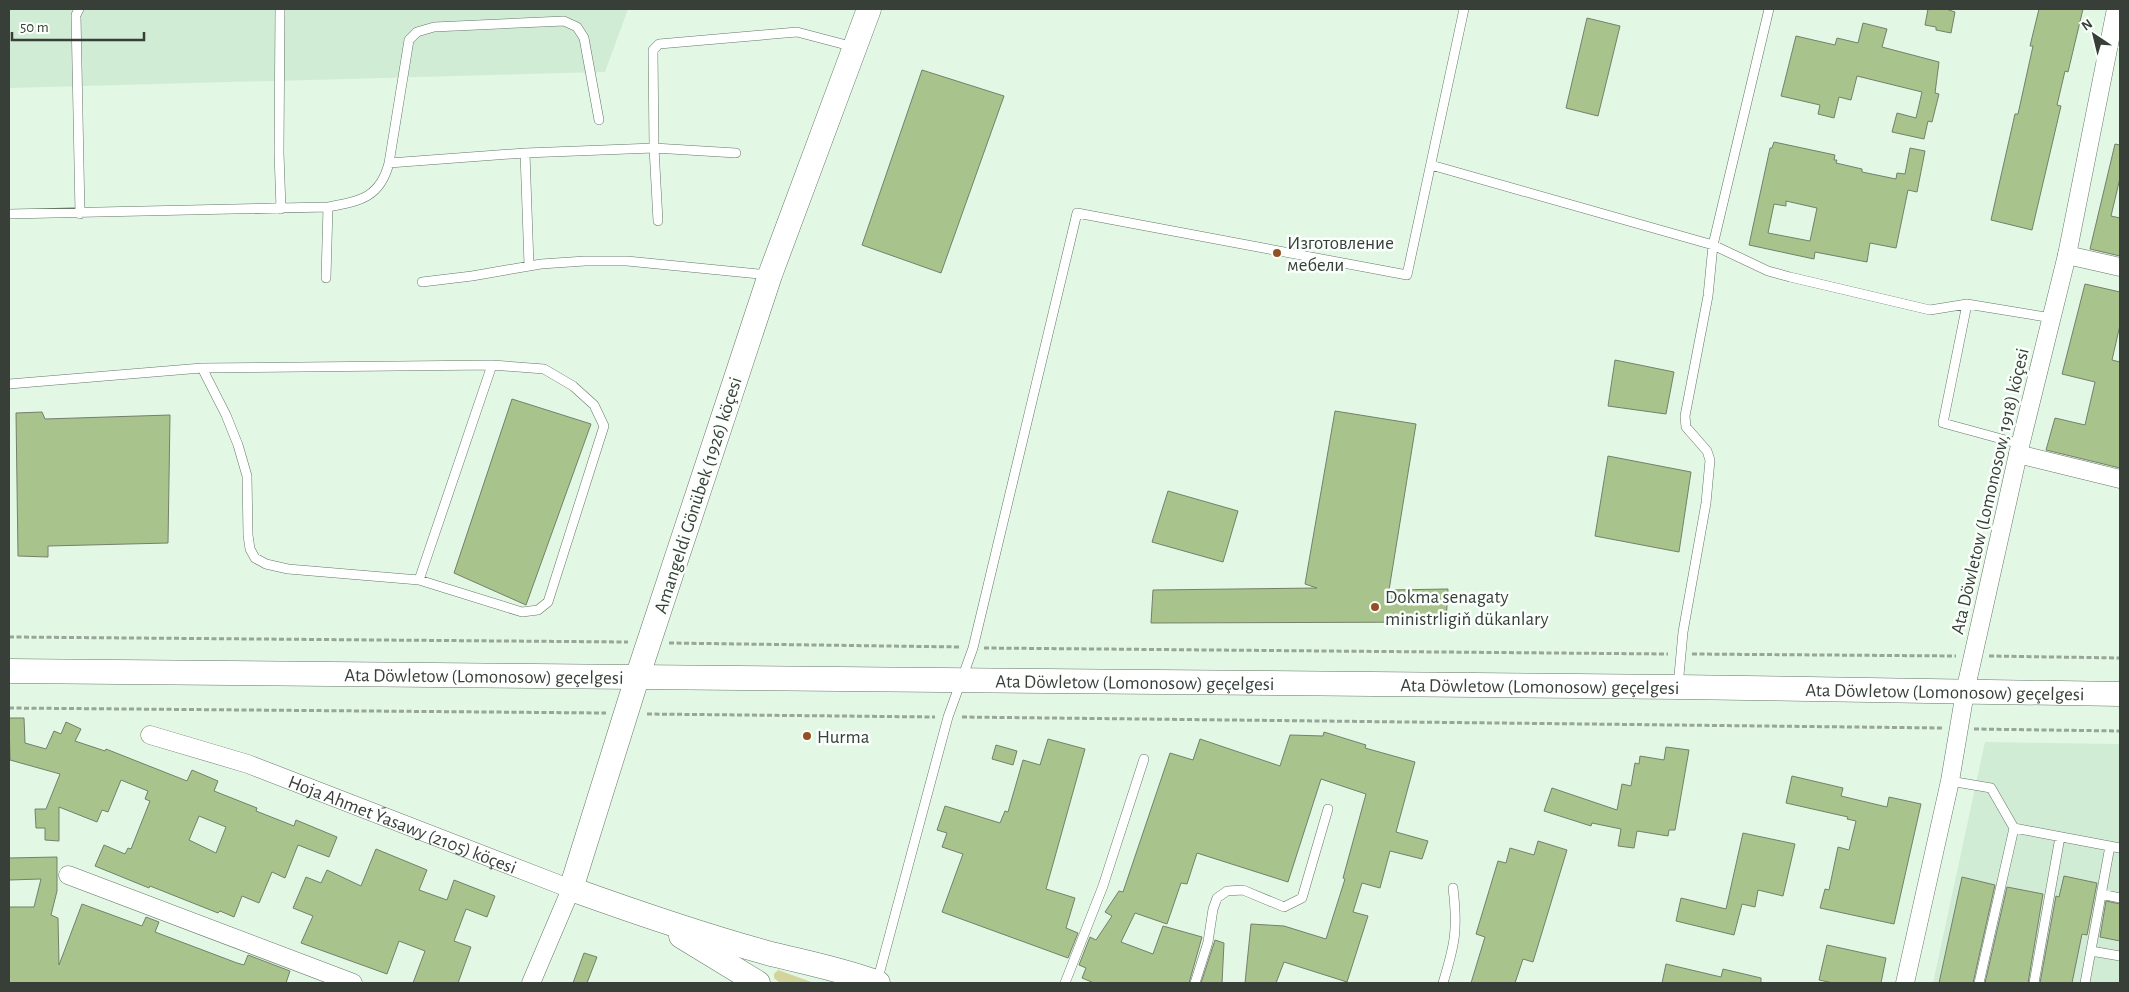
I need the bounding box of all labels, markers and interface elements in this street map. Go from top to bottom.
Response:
scale bar [12,10,145,42]
north arrow [2069,10,2119,60]
text: N [2079,17,2095,34]
text: 50 m [20,20,49,35]
place label: Изготовление мебели [1287,234,1394,275]
marker: Изготовление мебели [1271,247,1283,259]
street label: Ata Döwletow (Lomonosow, 1918) köçesi [1948,346,2033,636]
street label: Amangeldi Gönübek (1926) köçesi [651,375,746,616]
place label: Dokma senagaty ministrligiň dükanlary [1385,588,1549,629]
marker: Dokma senagaty ministrligiň dükanlary [1369,601,1381,613]
street label: Ata Döwletow (Lomonosow) geçelgesi [344,666,624,688]
street label: Ata Döwletow (Lomonosow) geçelgesi [995,672,1275,694]
street label: Ata Döwletow (Lomonosow) geçelgesi [1400,676,1680,698]
street label: Ata Döwletow (Lomonosow) geçelgesi [1805,681,2085,704]
place label: Hurma [817,728,870,747]
marker: Hurma [801,730,813,742]
street label: Hoja Ahmet Ýasawy (2105) köçesi [285,772,519,878]

